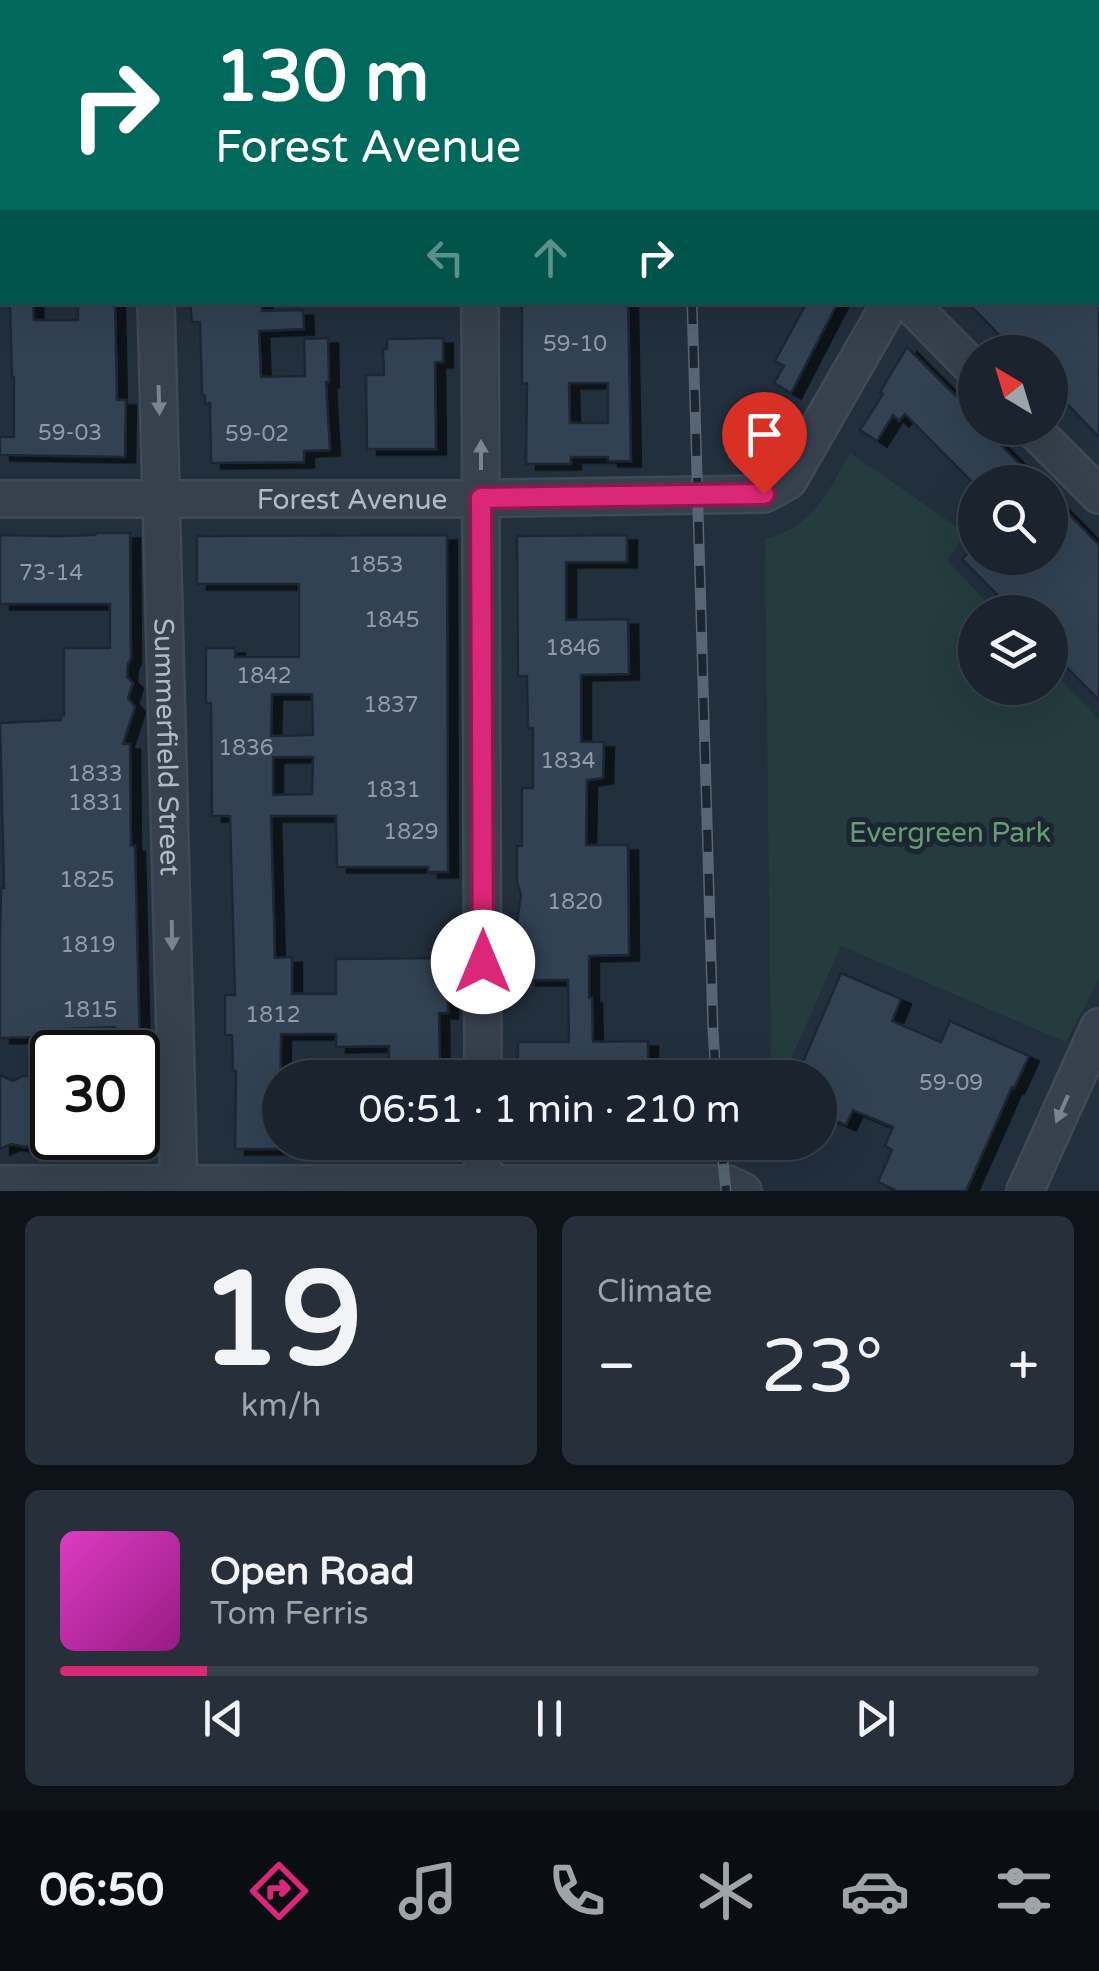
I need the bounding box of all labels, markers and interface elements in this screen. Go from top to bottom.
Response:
text: 130 m [215,36,429,120]
icon: right [50,40,180,170]
text: Forest Avenue [215,121,521,175]
icon: left [418,230,473,285]
icon: ahead [523,230,578,285]
icon: right [628,230,683,285]
house number: 59-10 [543,331,607,357]
north arrow [958,335,1068,445]
map controls [958,335,1068,705]
one-way arrow [151,384,167,416]
pin [722,392,807,495]
icon: arrive [737,407,792,462]
house number: 59-03 [38,420,102,446]
house number: 59-02 [225,421,289,447]
one-way arrow [473,439,489,471]
button: search [958,465,1068,575]
street label: Forest Avenue [257,483,447,517]
house number: 1853 [348,552,404,578]
house number: 73-14 [19,560,83,586]
button: layers [958,595,1068,705]
house number: 1845 [364,607,420,633]
street label: Summerfield Street [146,618,187,876]
house number: 1846 [545,635,601,661]
house number: 1842 [236,663,292,689]
house number: 1837 [363,692,419,718]
house number: 1836 [218,735,274,761]
house number: 1834 [540,748,596,774]
house number: 1833 [67,761,123,787]
house number: 1831 [365,777,421,803]
house number: 1831 [68,790,124,816]
park label: Evergreen Park [849,816,1051,850]
house number: 1829 [383,819,439,845]
house number: 1825 [59,867,115,893]
house number: 1820 [547,889,603,915]
position arrow [431,910,535,1014]
one-way arrow [165,919,181,951]
house number: 1819 [60,932,116,958]
house number: 1815 [62,997,118,1023]
house number: 1812 [245,1002,301,1028]
speed limit sign: 30 [30,1030,160,1160]
house number: 59-09 [919,1070,983,1096]
text: 06:51 · 1 min · 210 m [358,1087,741,1133]
one-way arrow [1054,1094,1070,1124]
text: 19 [199,1244,363,1400]
text: Climate [597,1273,712,1311]
text: 23° [761,1322,883,1412]
text: − [597,1334,636,1400]
text: + [1008,1334,1039,1400]
text: km/h [241,1387,321,1425]
text: Open Road [210,1549,415,1595]
text: Tom Ferris [210,1595,369,1633]
icon: previous [196,1691,251,1746]
icon: pause [522,1691,577,1746]
icon: next [848,1691,903,1746]
icon: directions [244,1856,314,1926]
icon: music [393,1856,463,1926]
icon: phone [542,1856,612,1926]
icon: climate [691,1856,761,1926]
icon: car [840,1856,910,1926]
icon: filters [989,1856,1059,1926]
text: 06:50 [40,1864,164,1918]

